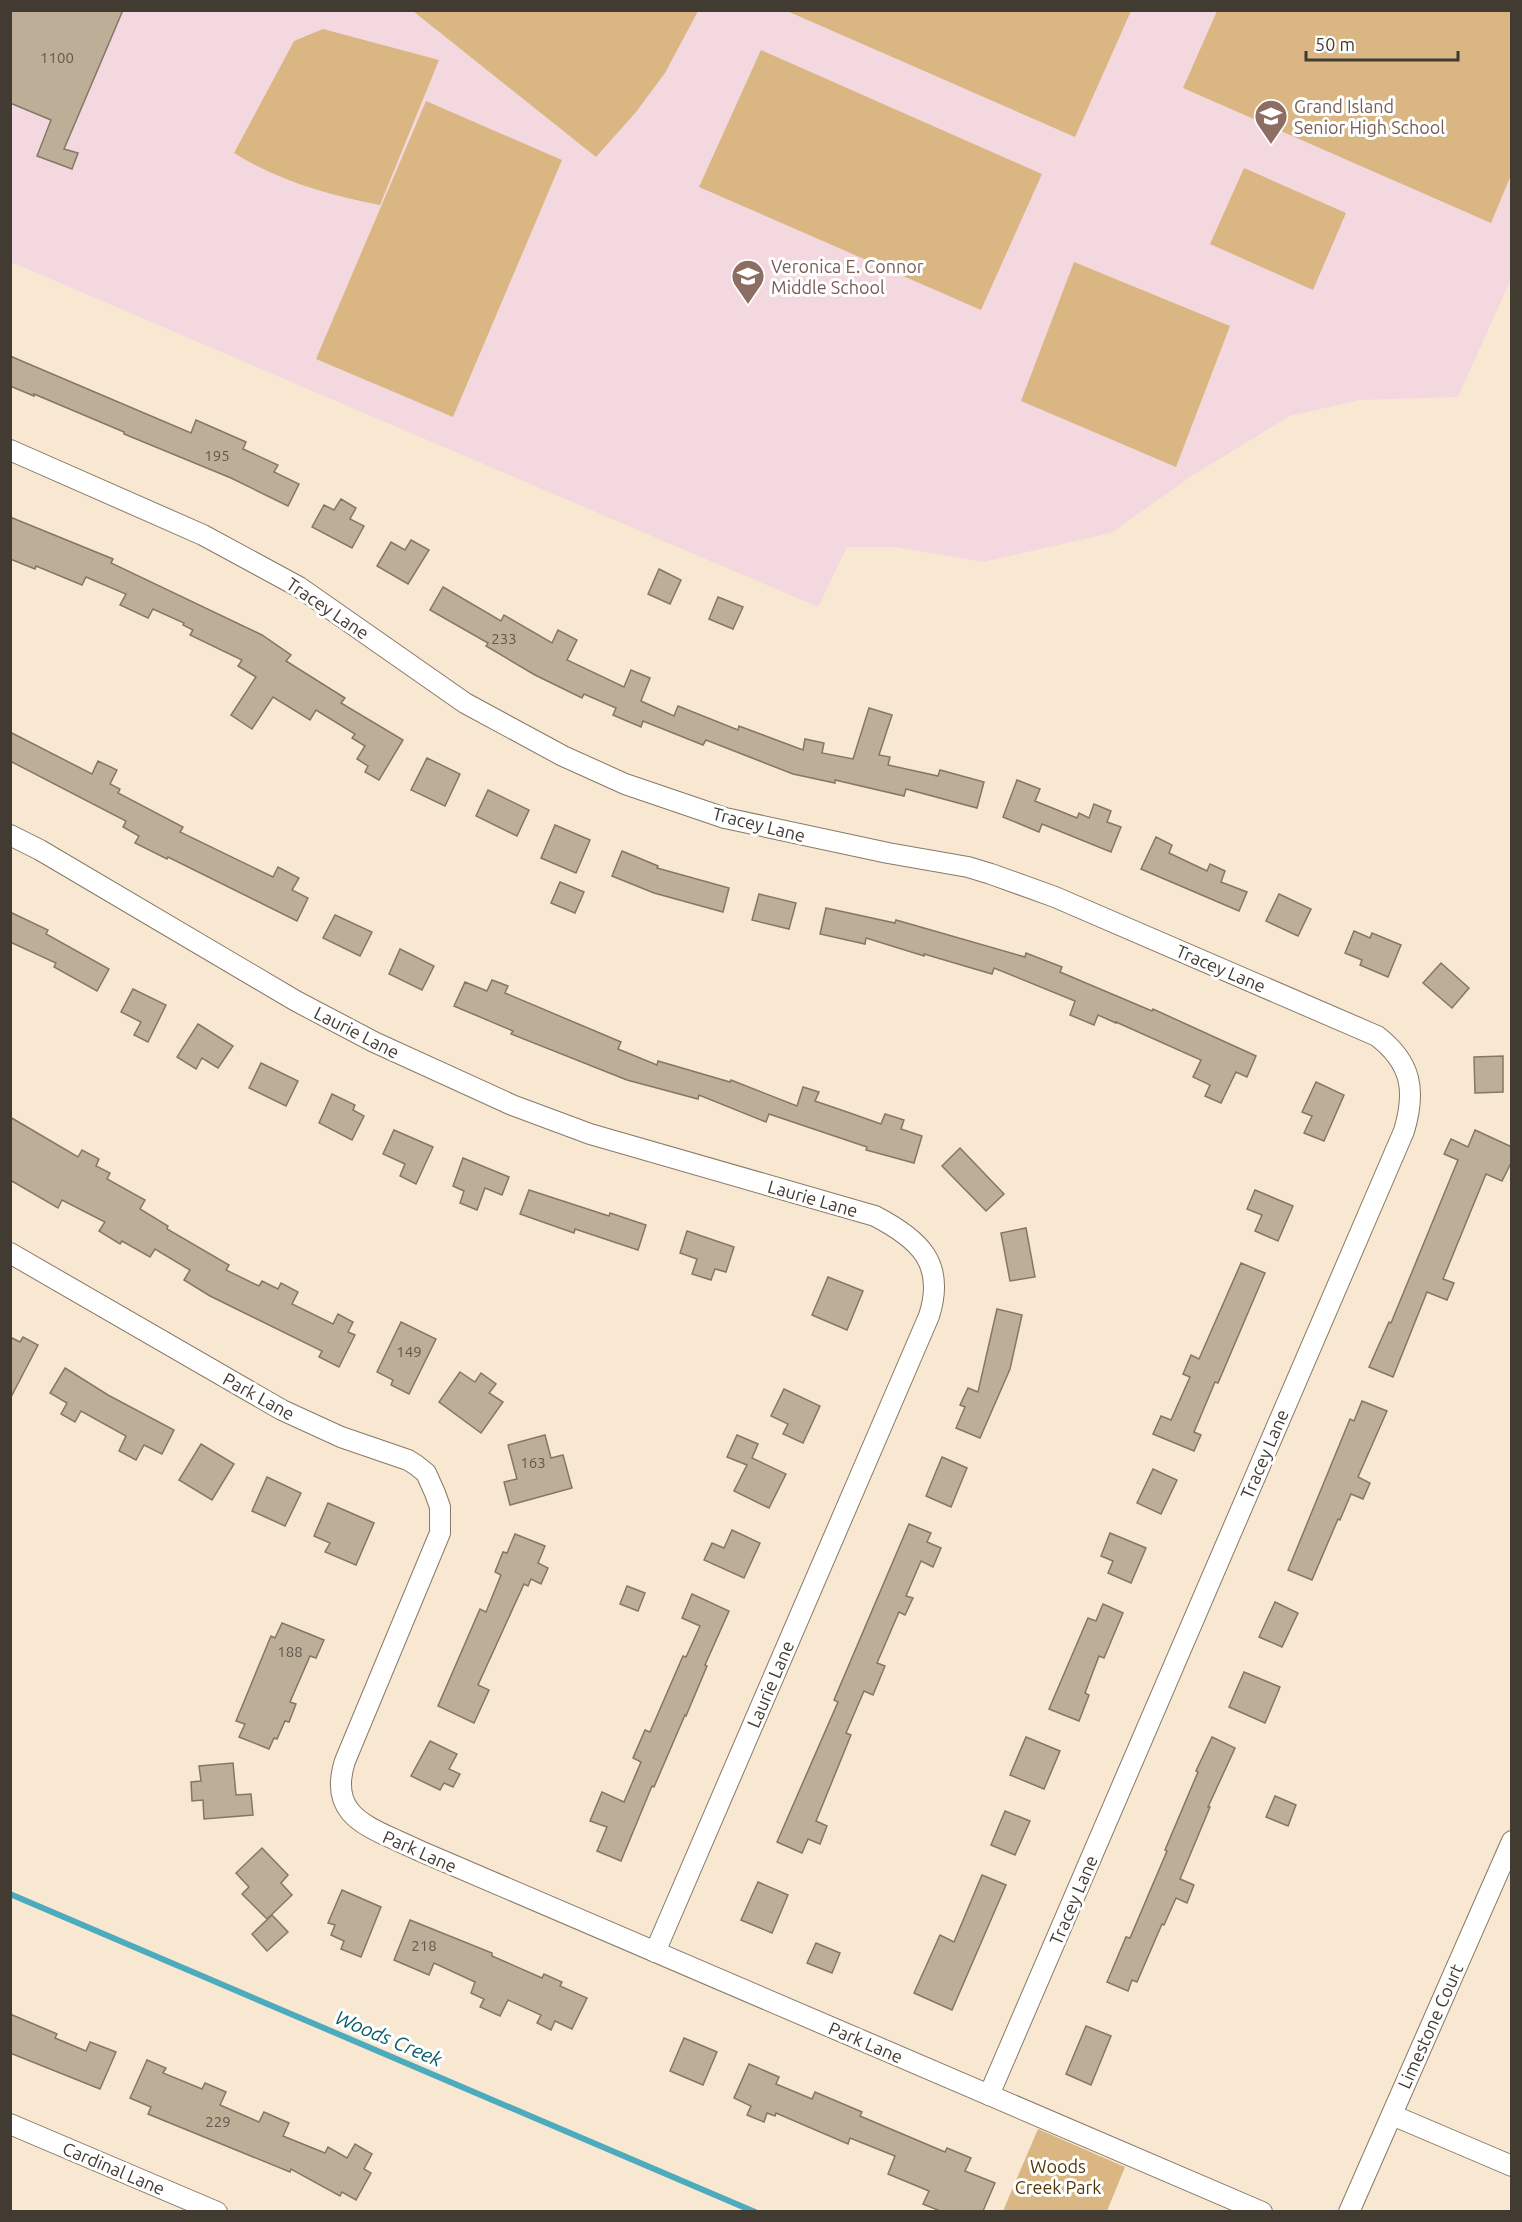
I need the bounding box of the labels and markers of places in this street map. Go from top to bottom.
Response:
place label: Grand Island Senior High School [1294,96,1445,137]
school or university icon: Grand Island Senior High School [1253,98,1289,145]
place label: Veronica E. Connor Middle School [771,256,924,297]
school or university icon: Veronica E. Connor Middle School [730,258,766,305]

